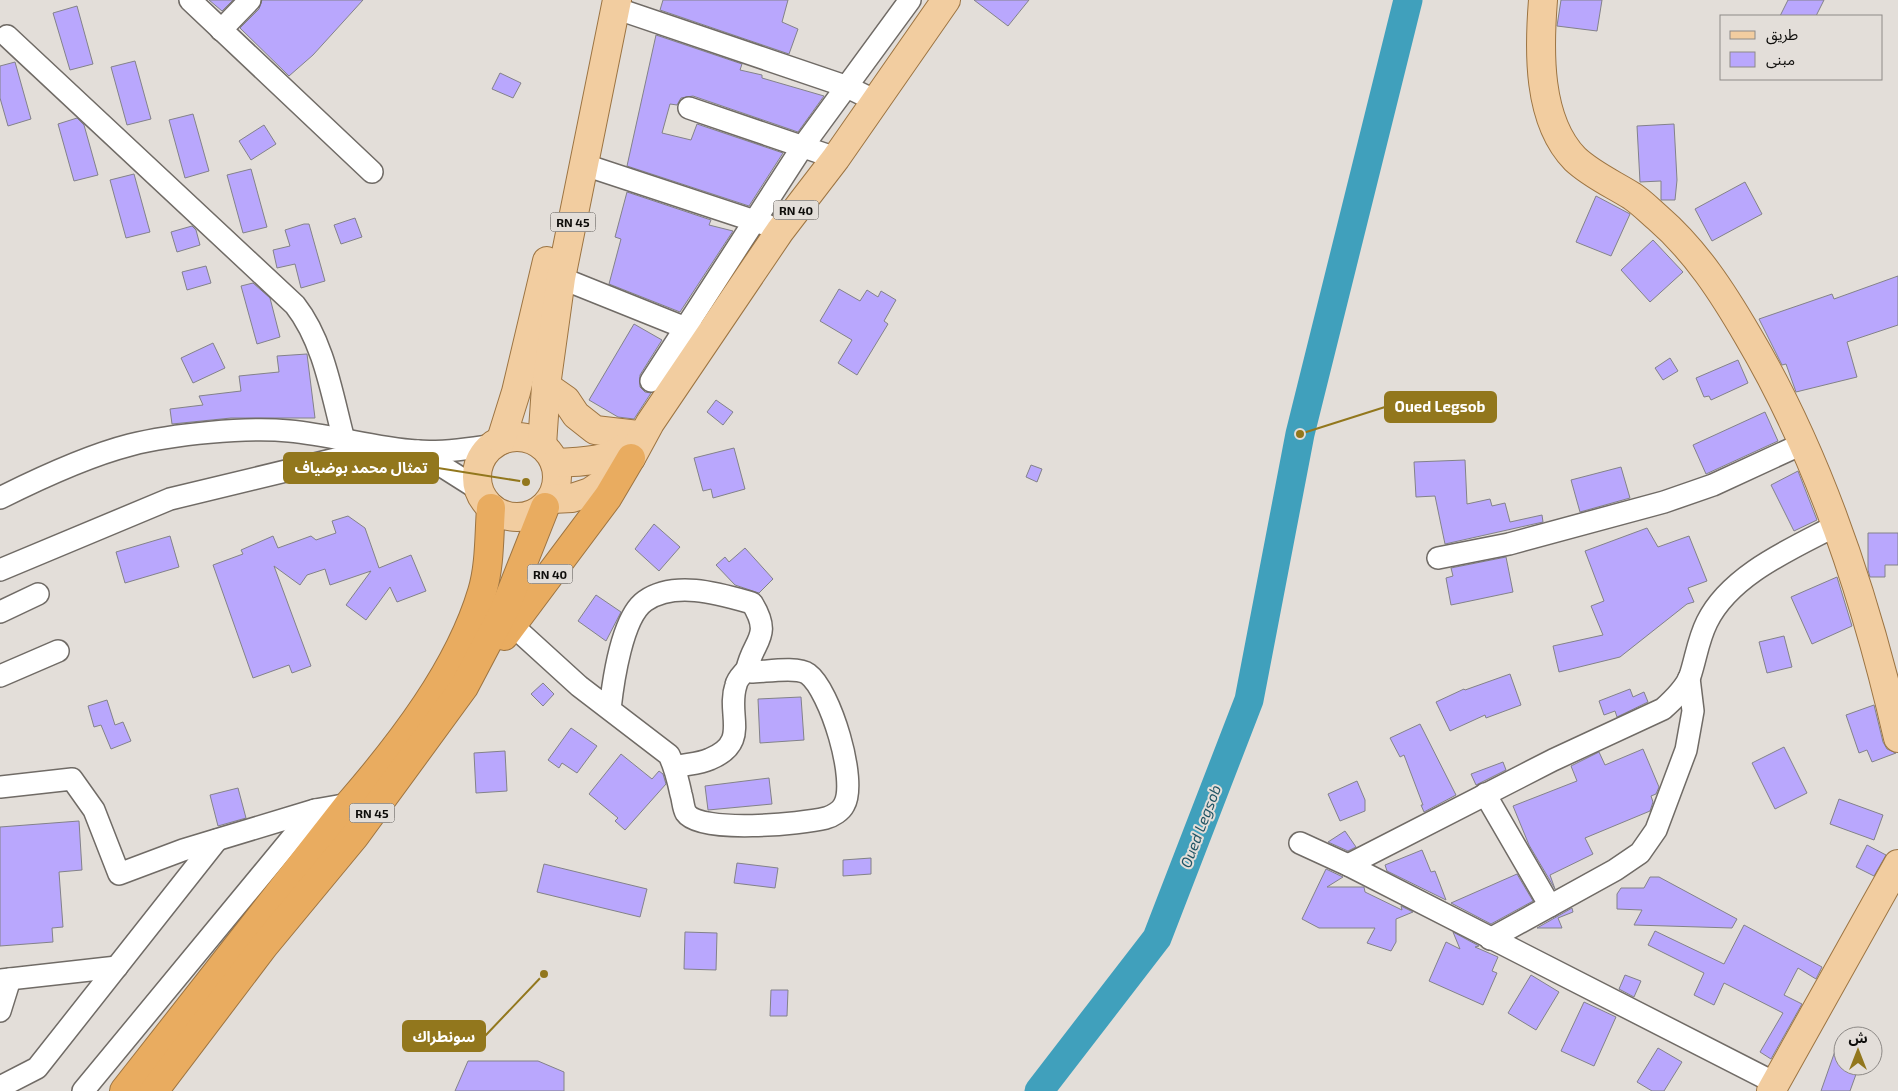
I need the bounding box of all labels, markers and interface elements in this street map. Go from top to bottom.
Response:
legend [1720,15,1883,80]
text: طريق [1766,25,1798,45]
text: مبنى [1766,50,1795,69]
road number: RN 40 [774,200,818,220]
road number: RN 45 [550,212,596,232]
callout: Oued Legsob [1385,392,1496,422]
text: Oued Legsob [1395,397,1485,415]
callout: تمثال محمد بوضياف [284,453,438,483]
text: تمثال محمد بوضياف [294,458,428,477]
road number: RN 40 [528,564,572,584]
water label: Oued Legsob [1176,782,1224,870]
road number: RN 45 [350,804,394,822]
callout: سونطراك [403,1021,485,1051]
north arrow [1833,1026,1883,1076]
text: سونطراك [413,1027,475,1046]
text: ش [1848,1029,1868,1046]

